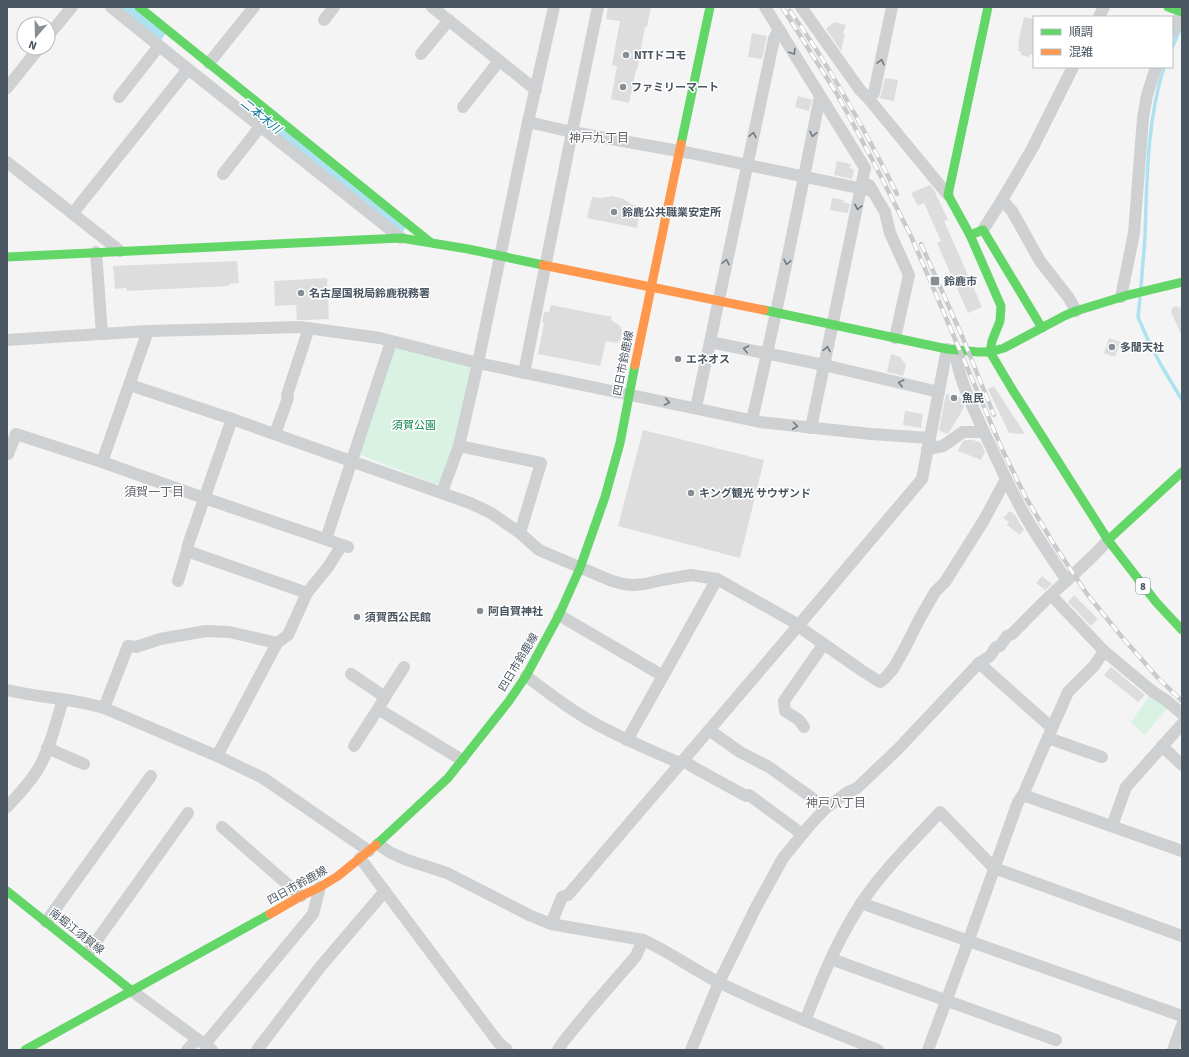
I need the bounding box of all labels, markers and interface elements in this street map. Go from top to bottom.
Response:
north arrow [16,16,56,56]
legend [1033,16,1173,68]
text: 順調 [1069,25,1093,40]
text: N [27,38,39,52]
text: 混雑 [1069,45,1093,60]
one-way arrow [788,48,796,55]
place label: NTTドコモ [634,49,686,62]
marker: NTTドコモ [621,50,631,60]
one-way arrow [876,59,884,65]
place label: ファミリーマート [631,81,719,94]
marker: ファミリーマート [618,82,628,92]
water label: 二本木川 [237,95,286,139]
district label: 神戸九丁目 [569,131,629,146]
one-way arrow [809,131,817,137]
one-way arrow [749,132,757,138]
one-way arrow [854,204,862,210]
place label: 鈴鹿公共職業安定所 [622,206,721,219]
marker: 鈴鹿公共職業安定所 [609,207,619,217]
one-way arrow [783,258,791,265]
one-way arrow [722,259,730,266]
marker: 鈴鹿市 [929,275,941,287]
place label: 鈴鹿市 [944,275,977,288]
place label: 名古屋国税局鈴鹿税務署 [309,287,430,300]
marker: 名古屋国税局鈴鹿税務署 [296,288,306,298]
street label: 四日市鈴鹿線 [611,329,636,397]
place label: 多聞天社 [1120,341,1164,354]
marker: 多聞天社 [1107,342,1117,352]
one-way arrow [823,345,831,352]
one-way arrow [743,346,750,354]
place label: エネオス [686,353,730,366]
marker: エネオス [673,354,683,364]
one-way arrow [898,379,905,388]
place label: 魚民 [962,392,984,405]
marker: 魚民 [949,393,959,403]
one-way arrow [664,397,670,406]
park label: 須賀公園 [392,419,436,432]
one-way arrow [792,421,798,430]
district label: 須賀一丁目 [124,485,184,500]
place label: キング観光 サウザンド [699,487,811,500]
marker: キング観光 サウザンド [686,488,696,498]
road number: 8 [1136,578,1150,594]
place label: 阿自賀神社 [488,605,543,618]
marker: 阿自賀神社 [475,606,485,616]
place label: 須賀西公民館 [365,611,431,624]
marker: 須賀西公民館 [352,612,362,622]
street label: 四日市鈴鹿線 [496,631,541,694]
district label: 神戸八丁目 [806,796,866,811]
street label: 四日市鈴鹿線 [265,864,329,907]
street label: 南堀江須賀線 [47,906,107,957]

